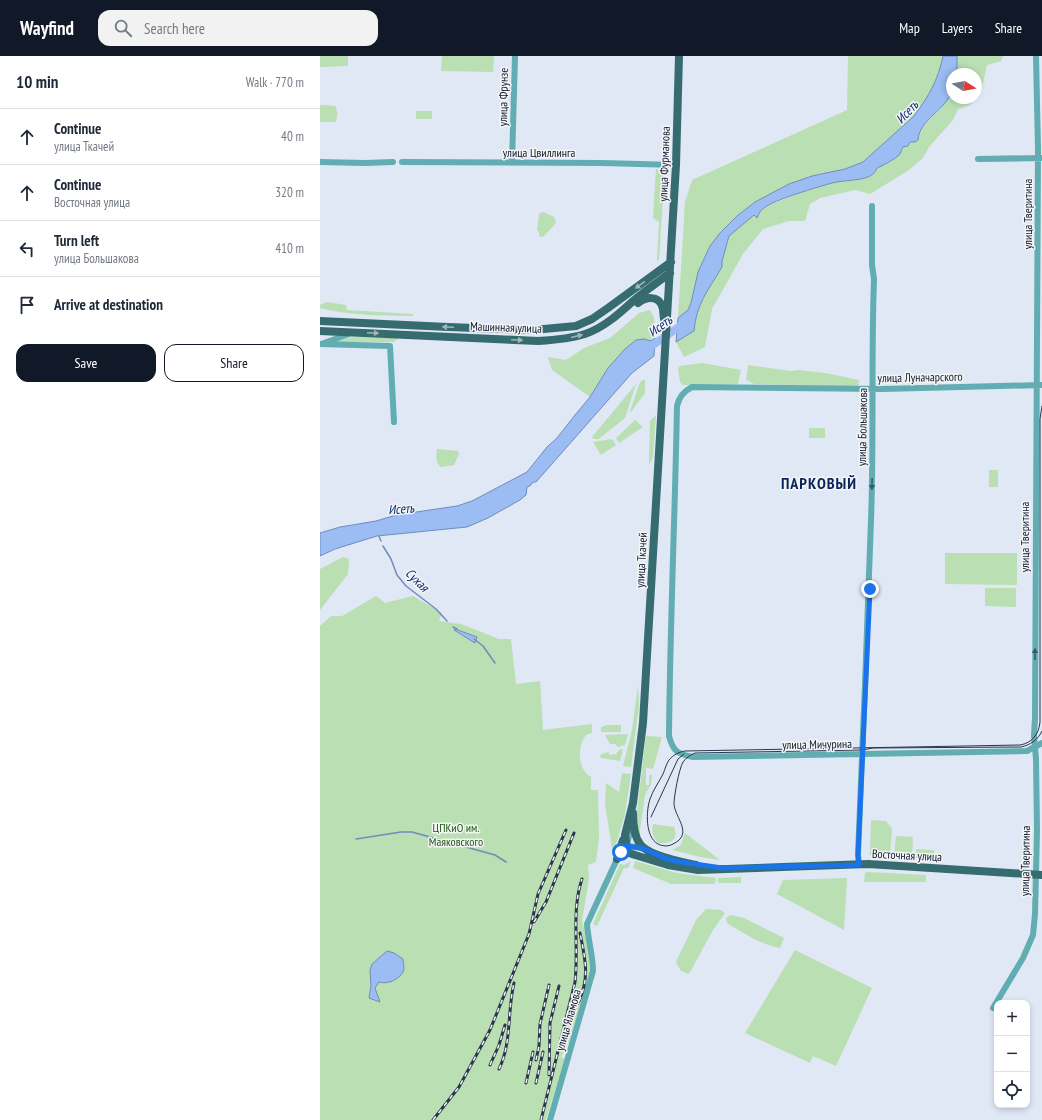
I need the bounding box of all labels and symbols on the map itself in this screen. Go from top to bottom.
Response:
street label: улица Фрунзе [495,67,511,127]
north arrow [946,68,982,104]
water label: Исеть [892,96,923,127]
street label: улица Фурманова [655,126,673,202]
street label: улица Цвиллинга [503,145,575,160]
street label: улица Тверитина [1020,179,1035,249]
one-way arrow [634,281,645,289]
water label: Исеть [645,311,676,340]
street label: Машинная улица [470,318,542,336]
one-way arrow [442,324,454,331]
one-way arrow [367,330,380,336]
one-way arrow [571,333,583,339]
one-way arrow [511,337,524,343]
street label: улица Луначарского [877,369,963,385]
street label: улица Большакова [854,387,870,466]
district label: ПАРКОВЫЙ [781,473,857,493]
one-way arrow [869,478,875,491]
water label: Исеть [387,499,416,519]
street label: улица Тверитина [1017,502,1032,572]
street label: улица Ткачей [632,532,650,588]
water label: Сухая [402,565,433,596]
route end [861,580,879,598]
one-way arrow [1032,647,1038,660]
street label: улица Мичурина [782,736,852,752]
park label: ЦПКиО им. Маяковского [429,820,483,849]
street label: улица Тверитина [1017,825,1033,896]
route start [612,843,630,861]
street label: Восточная улица [871,846,943,864]
street label: улица Яламова [552,987,584,1053]

